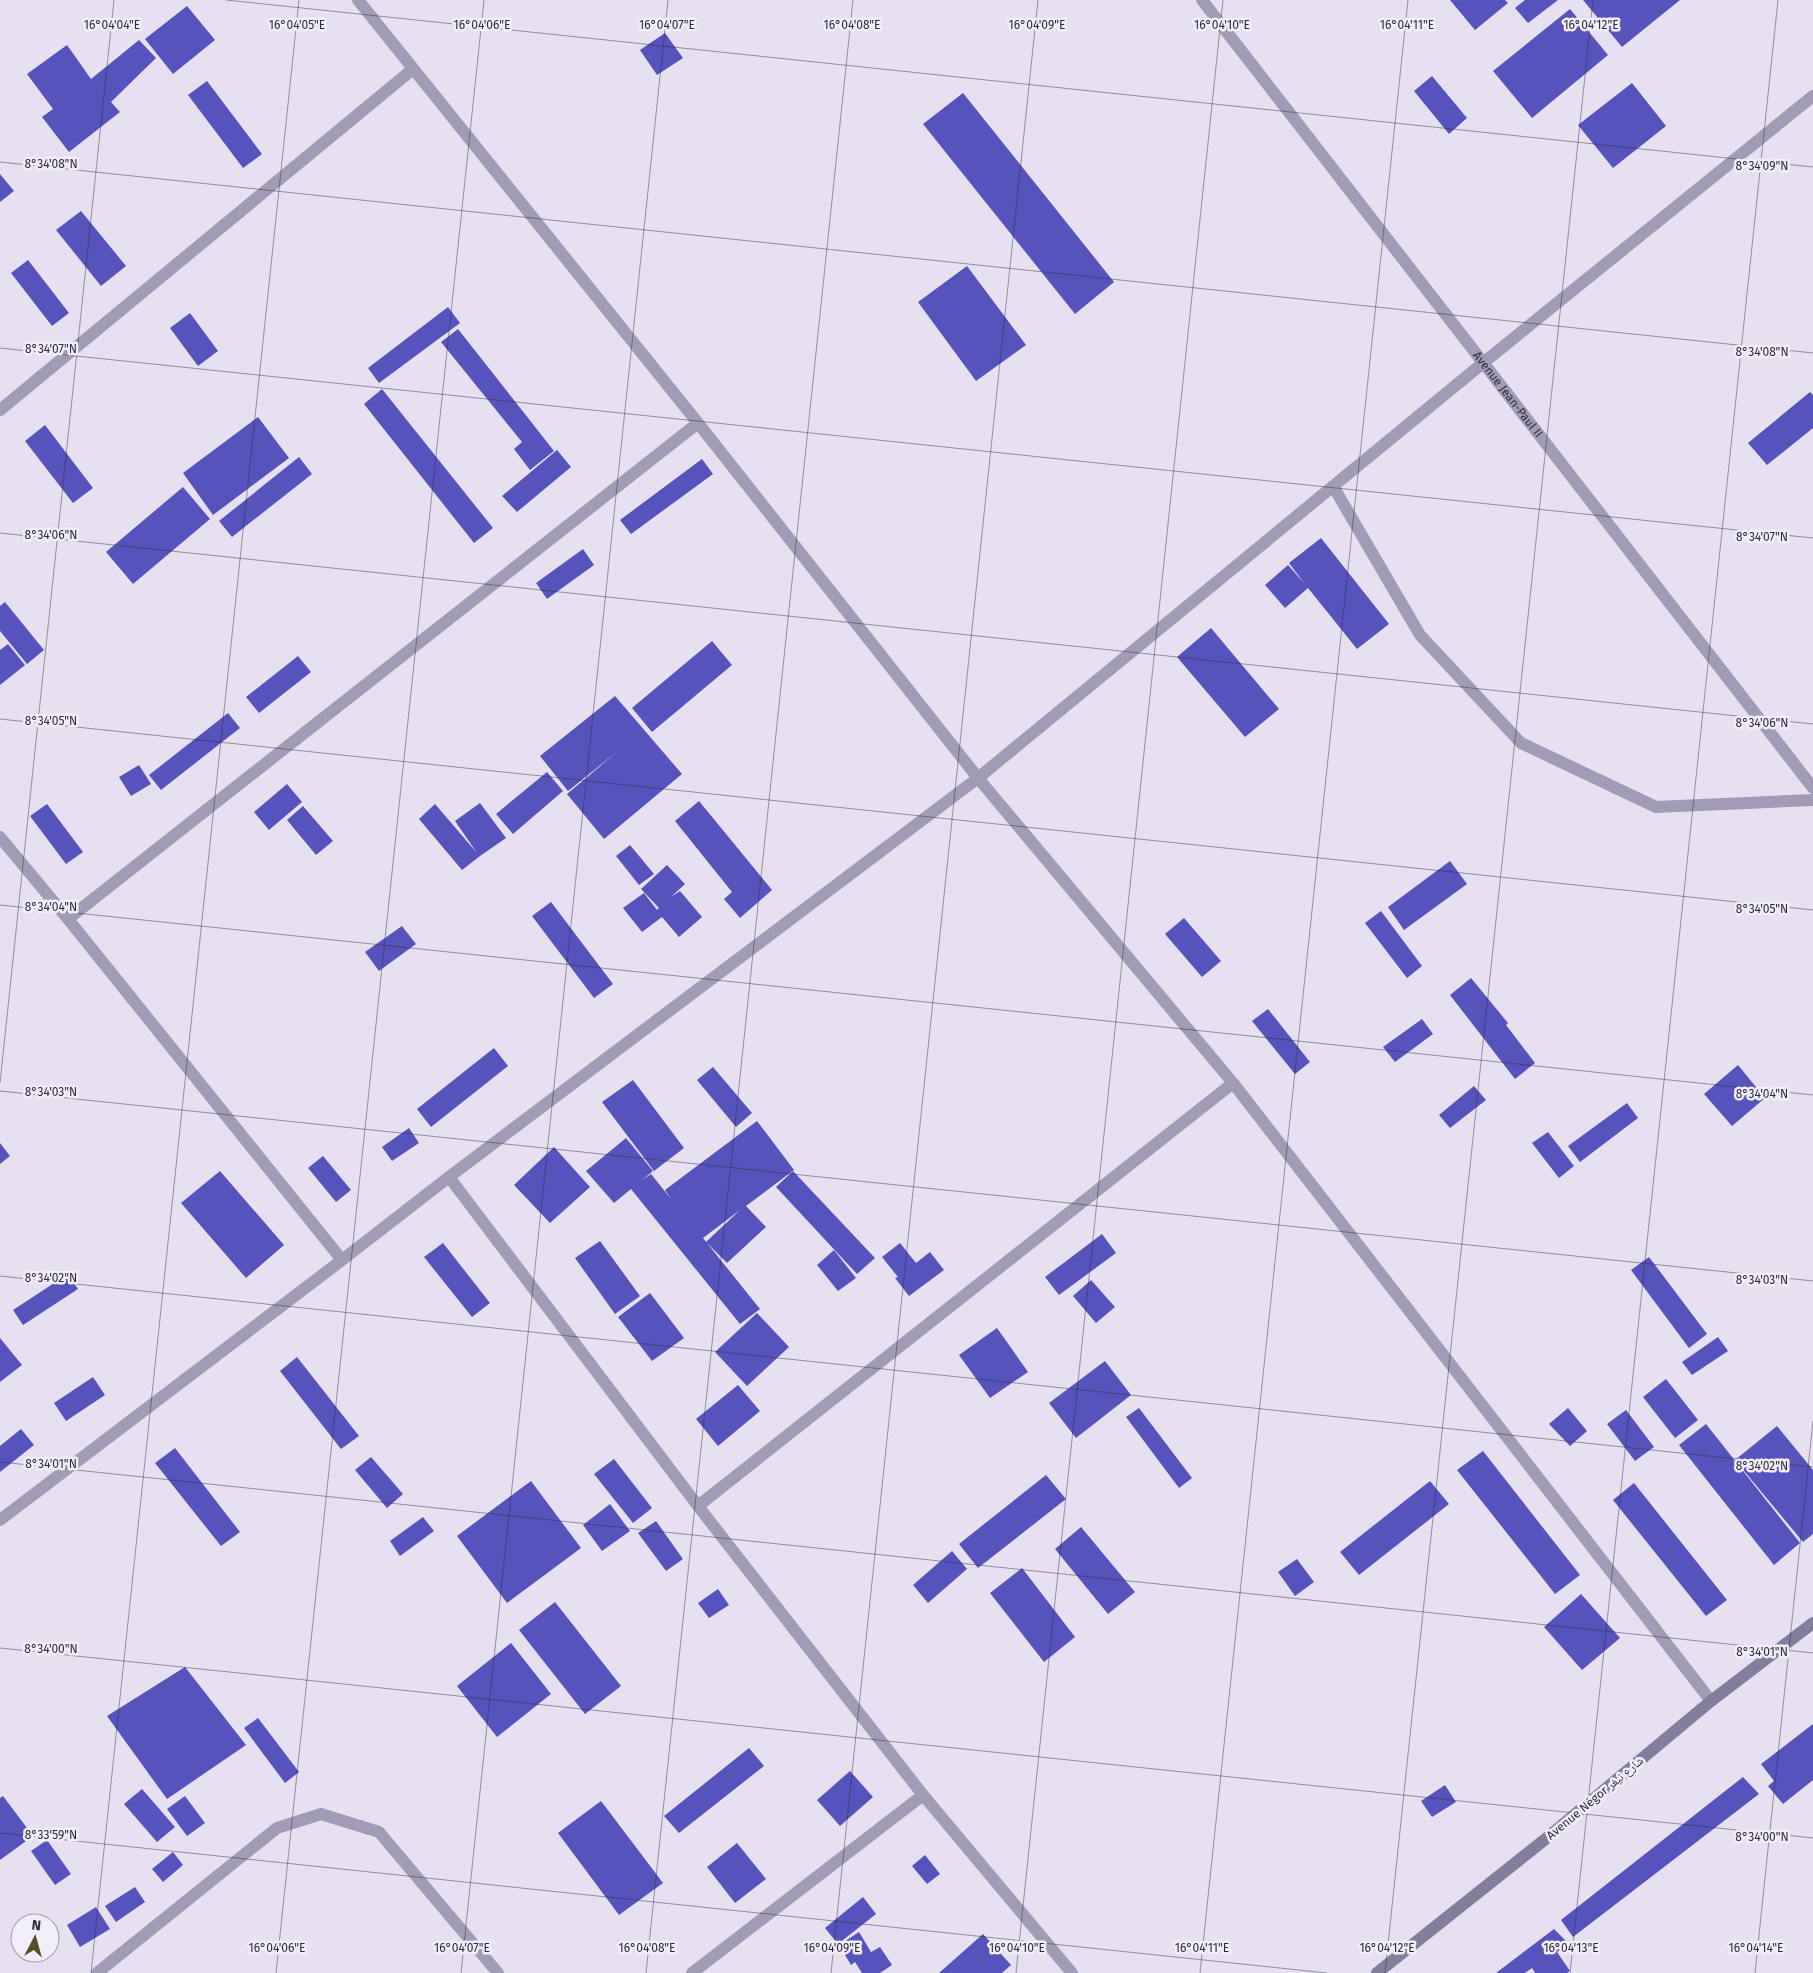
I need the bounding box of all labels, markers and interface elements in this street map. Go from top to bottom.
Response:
text: 16°04'04"E [84,18,140,32]
text: 16°04'05"E [269,18,325,32]
text: 16°04'06"E [454,18,510,32]
text: 16°04'07"E [639,18,695,32]
text: 16°04'08"E [823,18,881,32]
text: 16°04'09"E [1009,18,1065,32]
text: 16°04'10"E [1194,18,1250,32]
text: 16°04'11"E [1380,18,1434,32]
text: 16°04'12"E [1563,18,1619,32]
text: 8°34'08"N [24,157,78,171]
text: 8°34'09"N [1736,159,1788,173]
text: 8°34'07"N [25,342,77,356]
text: 8°34'08"N [1735,345,1789,359]
street label: Avenue Jean-Paul II [1470,348,1546,440]
text: 8°34'06"N [25,528,77,542]
text: 8°34'07"N [1736,530,1788,544]
text: 8°34'05"N [25,714,77,728]
text: 8°34'06"N [1736,716,1788,730]
text: 8°34'04"N [25,900,77,914]
text: 8°34'05"N [1736,902,1788,916]
text: 8°34'03"N [25,1085,77,1099]
text: 8°34'04"N [1736,1087,1788,1101]
text: 8°34'02"N [25,1271,77,1285]
text: 8°34'03"N [1736,1273,1788,1287]
text: 8°34'01"N [25,1457,77,1471]
text: 8°34'02"N [1736,1459,1788,1473]
text: 8°34'00"N [24,1642,78,1656]
text: 8°34'01"N [1736,1645,1788,1659]
street label: Avenue Négor شارع نيغر [1544,1753,1647,1843]
text: 8°33'59"N [25,1828,77,1842]
text: 8°34'00"N [1735,1830,1789,1844]
north arrow [10,1913,60,1963]
text: N [31,1917,42,1935]
text: 16°04'06"E [249,1941,305,1955]
text: 16°04'07"E [434,1941,490,1955]
text: 16°04'08"E [618,1941,676,1955]
text: 16°04'09"E [804,1941,860,1955]
text: 16°04'10"E [989,1941,1045,1955]
text: 16°04'11"E [1175,1941,1229,1955]
text: 16°04'12"E [1359,1941,1415,1955]
text: 16°04'13"E [1543,1941,1599,1955]
text: 16°04'14"E [1728,1941,1784,1955]

